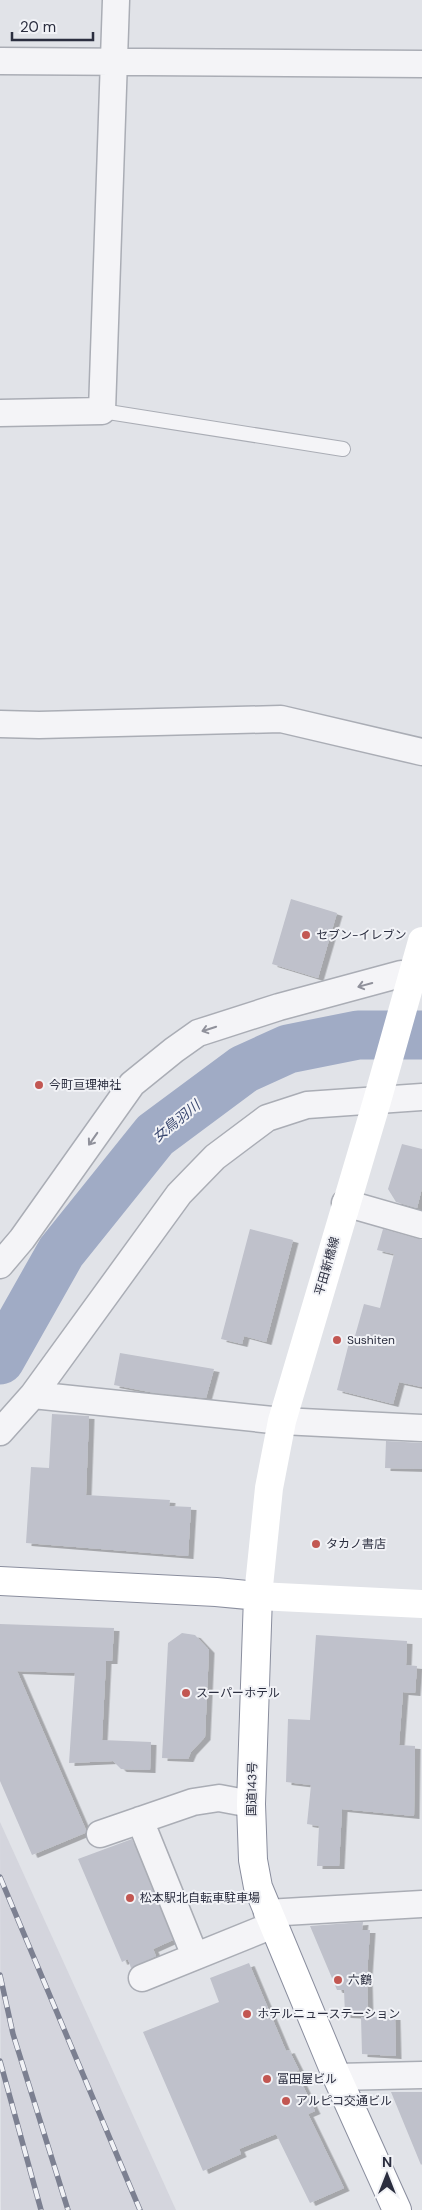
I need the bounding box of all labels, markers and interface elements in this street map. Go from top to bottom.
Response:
scale bar [12,10,94,42]
text: 20 m [20,17,56,37]
place label: セブン-イレブン [316,927,407,943]
marker: セブン-イレブン [300,929,312,941]
one-way arrow [357,980,373,990]
one-way arrow [201,1025,217,1034]
place label: 今町亘理神社 [49,1077,121,1093]
marker: 今町亘理神社 [33,1079,45,1091]
water label: 女鳥羽川 [149,1095,205,1146]
one-way arrow [88,1132,98,1146]
street label: 平田新橋線 [311,1235,343,1297]
place label: Sushiten [347,1332,395,1348]
marker: Sushiten [331,1334,343,1346]
place label: タカノ書店 [326,1536,386,1552]
marker: タカノ書店 [310,1538,322,1550]
place label: スーパーホテル [196,1685,280,1701]
marker: スーパーホテル [180,1687,192,1699]
street label: 国道143号 [244,1762,260,1816]
place label: 松本駅北自転車駐車場 [140,1890,260,1906]
marker: 松本駅北自転車駐車場 [124,1892,136,1904]
place label: 六鶴 [348,1972,372,1988]
marker: 六鶴 [332,1974,344,1986]
place label: ホテルニューステーション [257,2006,400,2022]
marker: ホテルニューステーション [241,2008,253,2020]
place label: 冨田屋ビル [277,2071,337,2087]
marker: 冨田屋ビル [261,2073,273,2085]
place label: アルピコ交通ビル [296,2093,392,2109]
marker: アルピコ交通ビル [280,2095,292,2107]
north arrow [362,2150,412,2200]
text: N [382,2153,392,2171]

